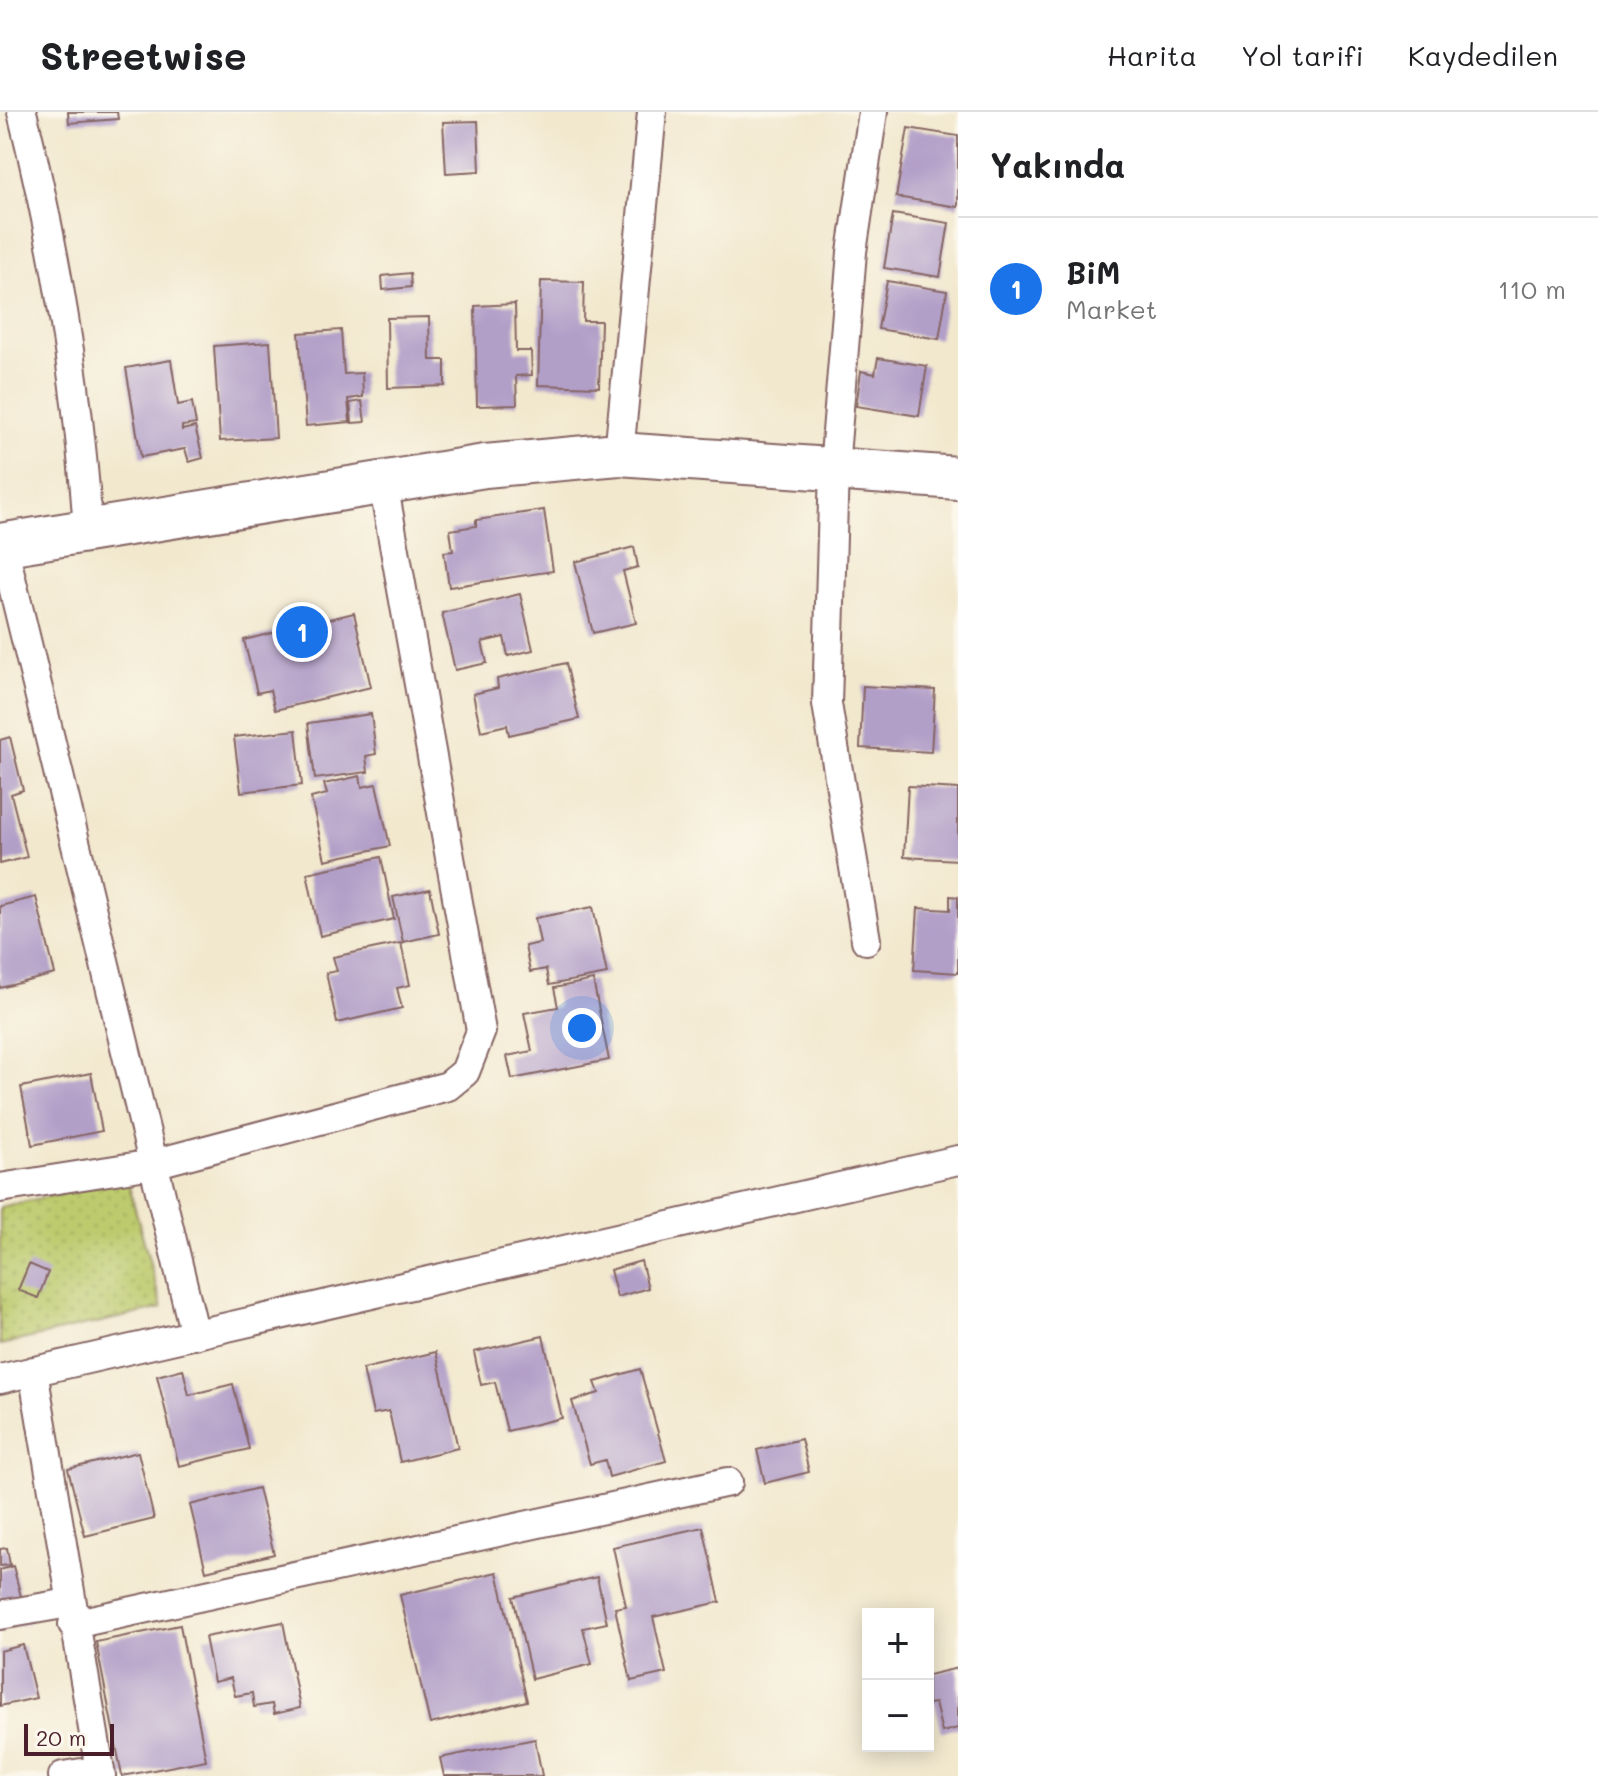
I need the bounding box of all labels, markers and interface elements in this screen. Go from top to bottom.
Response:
text: Streetwise [40,30,247,80]
text: Harita [1107,37,1197,73]
text: Yol tarifi [1241,37,1364,73]
text: Kaydedilen [1408,37,1558,73]
text: Yakında [990,142,1125,187]
text: BiM [1066,252,1121,292]
text: 1 [1010,272,1022,306]
text: 110 m [1498,272,1566,306]
text: Market [1066,292,1157,326]
pin: 1 [276,602,328,662]
your location [562,1008,602,1048]
map controls [862,1608,934,1752]
button: + [862,1608,934,1680]
button: − [862,1680,934,1752]
scale bar [24,1720,114,1756]
text: 20 m [36,1723,86,1752]

